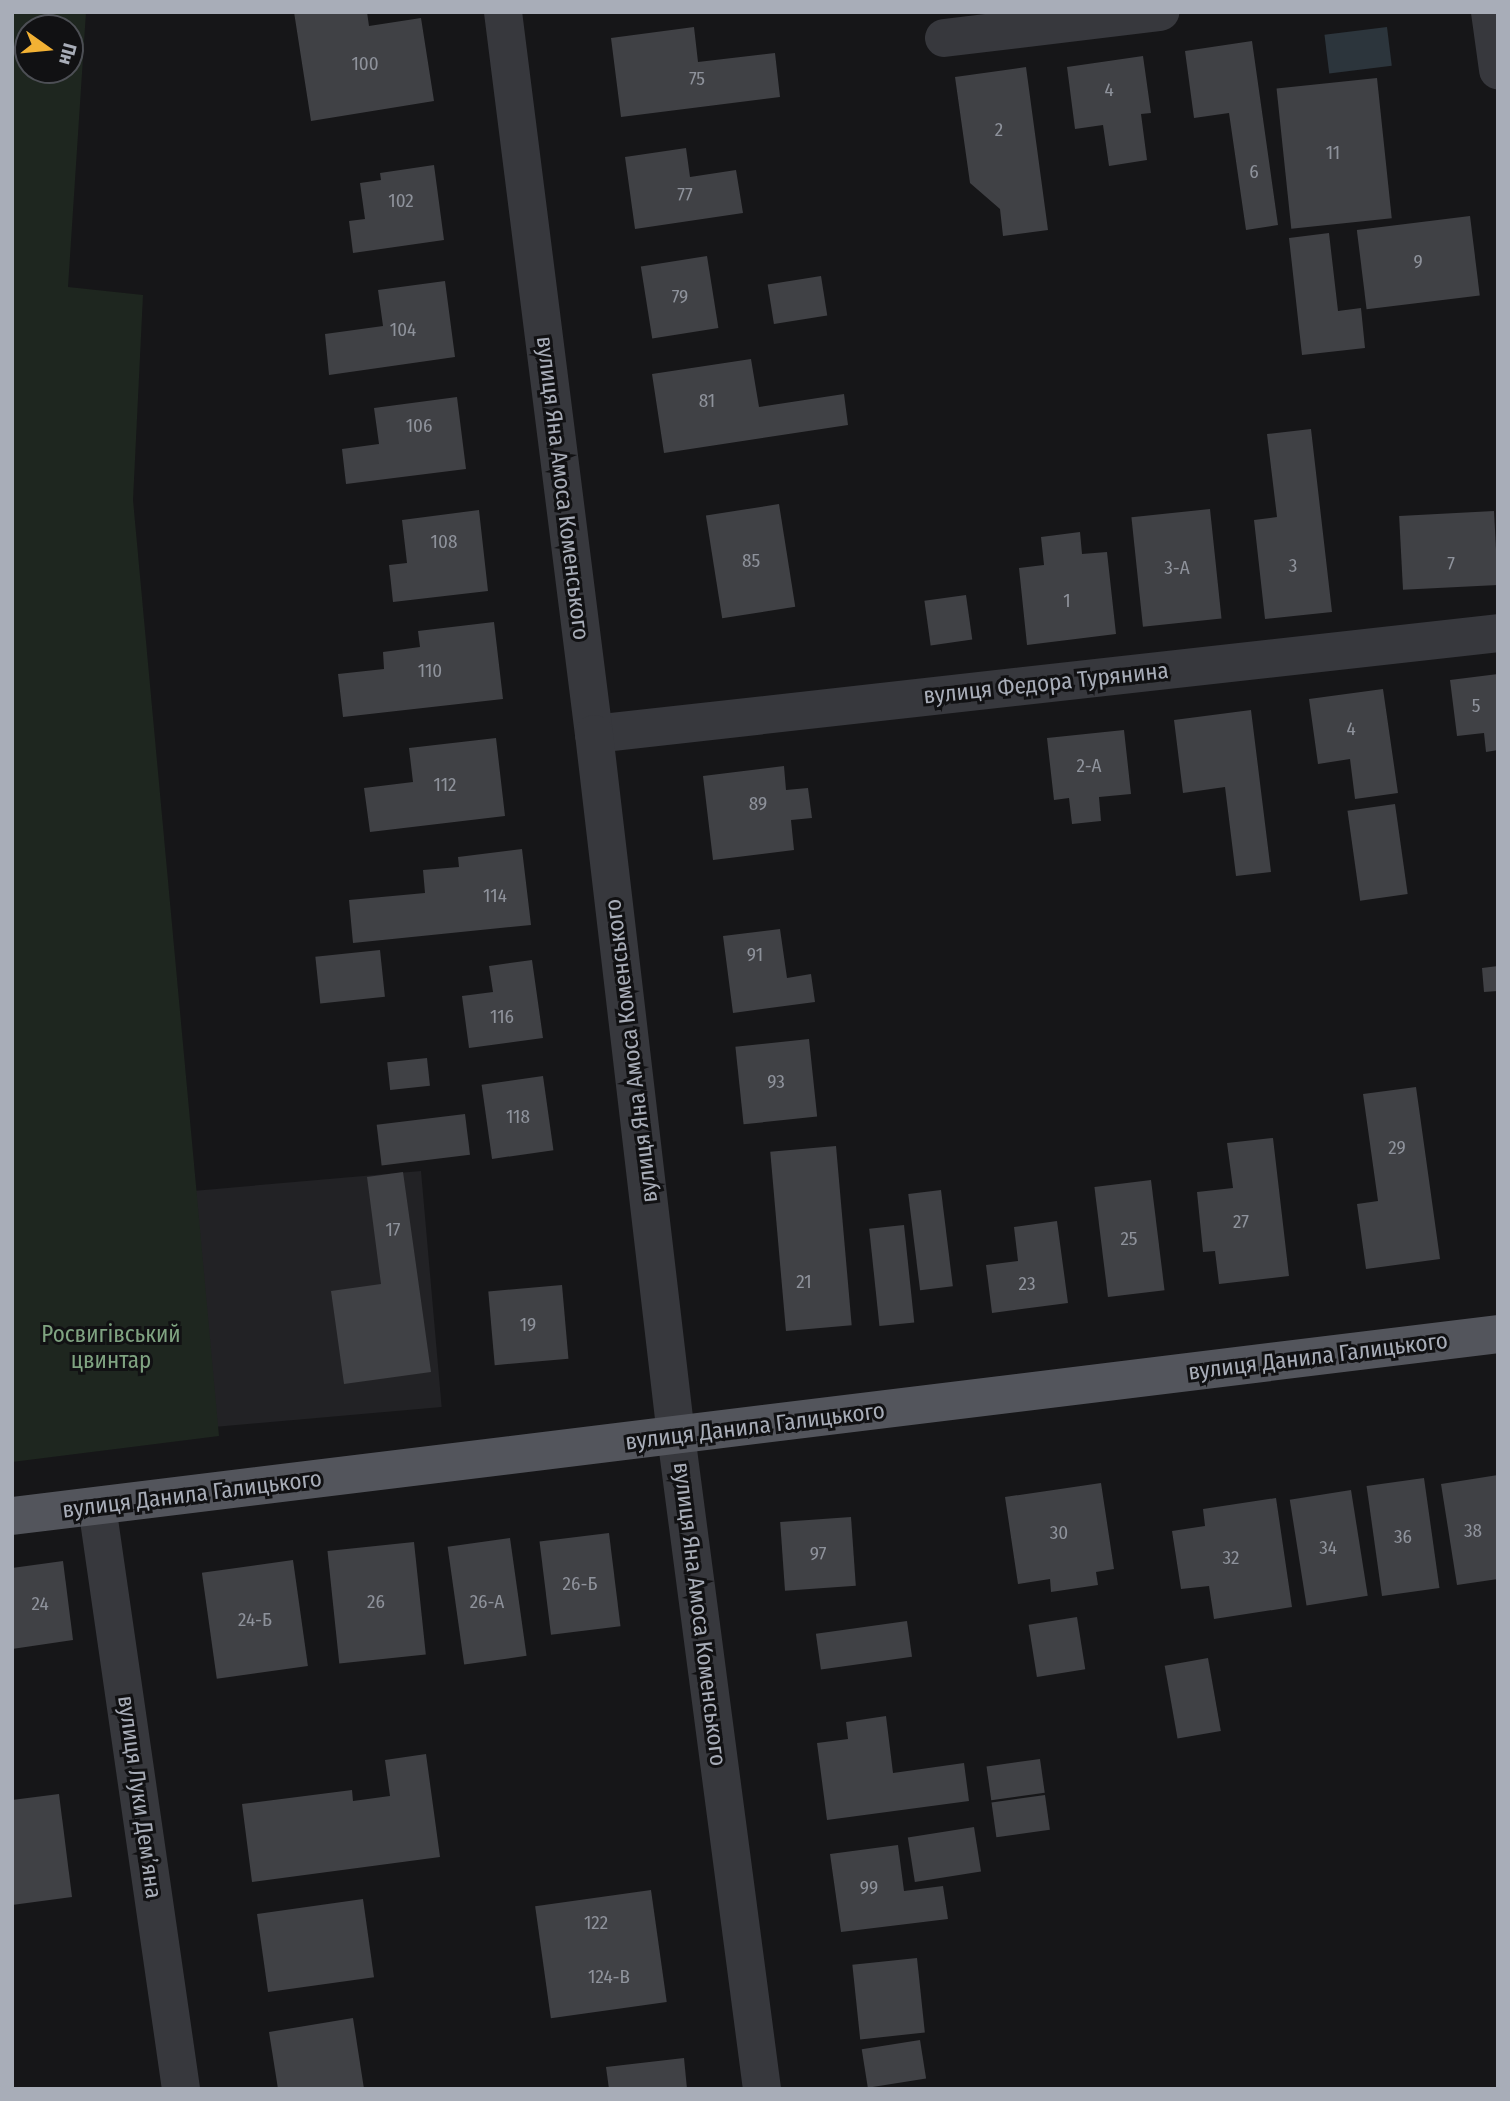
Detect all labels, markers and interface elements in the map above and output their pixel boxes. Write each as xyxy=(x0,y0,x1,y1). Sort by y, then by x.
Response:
north arrow xyxy=(14,14,84,84)
text: Пн xyxy=(54,41,82,67)
house number: 100 xyxy=(351,53,379,75)
house number: 75 xyxy=(689,68,705,90)
house number: 4 xyxy=(1104,79,1114,101)
house number: 2 xyxy=(995,119,1003,141)
house number: 11 xyxy=(1326,142,1340,164)
house number: 6 xyxy=(1249,161,1259,183)
house number: 77 xyxy=(677,184,693,206)
house number: 102 xyxy=(388,190,414,212)
house number: 9 xyxy=(1413,251,1423,273)
house number: 79 xyxy=(672,286,688,308)
house number: 104 xyxy=(390,319,416,341)
street label: вулиця Яна Амоса Коменського xyxy=(531,335,595,641)
house number: 81 xyxy=(699,390,715,412)
house number: 106 xyxy=(406,415,432,437)
house number: 108 xyxy=(431,531,457,553)
house number: 85 xyxy=(742,550,760,572)
house number: 7 xyxy=(1447,553,1455,575)
house number: 3 xyxy=(1289,555,1297,577)
house number: 3-А xyxy=(1164,557,1190,579)
house number: 1 xyxy=(1063,590,1071,612)
street label: вулиця Федора Турянина xyxy=(922,656,1170,710)
house number: 110 xyxy=(418,660,442,682)
house number: 5 xyxy=(1472,695,1480,717)
house number: 4 xyxy=(1346,718,1356,740)
house number: 2-А xyxy=(1076,755,1102,777)
house number: 112 xyxy=(434,774,456,796)
house number: 89 xyxy=(749,793,767,815)
house number: 114 xyxy=(483,885,507,907)
street label: вулиця Яна Амоса Коменського xyxy=(599,898,663,1204)
house number: 91 xyxy=(747,944,763,966)
house number: 116 xyxy=(490,1006,514,1028)
house number: 93 xyxy=(767,1071,785,1093)
house number: 118 xyxy=(506,1106,530,1128)
house number: 29 xyxy=(1388,1137,1406,1159)
house number: 27 xyxy=(1233,1211,1249,1233)
house number: 17 xyxy=(385,1219,401,1241)
house number: 25 xyxy=(1120,1228,1138,1250)
house number: 21 xyxy=(796,1271,812,1293)
house number: 23 xyxy=(1019,1273,1035,1295)
house number: 19 xyxy=(520,1314,536,1336)
park label: Росвигівський цвинтар xyxy=(41,1320,181,1374)
street label: вулиця Данила Галицького xyxy=(1187,1326,1449,1386)
street label: вулиця Данила Галицького xyxy=(624,1396,886,1456)
street label: вулиця Яна Амоса Коменського xyxy=(668,1461,732,1767)
street label: вулиця Данила Галицького xyxy=(61,1464,323,1524)
house number: 38 xyxy=(1464,1520,1482,1542)
house number: 30 xyxy=(1050,1522,1068,1544)
house number: 36 xyxy=(1394,1526,1412,1548)
house number: 34 xyxy=(1319,1537,1337,1559)
house number: 97 xyxy=(810,1543,826,1565)
house number: 32 xyxy=(1223,1547,1239,1569)
house number: 26-Б xyxy=(563,1573,597,1595)
house number: 26 xyxy=(367,1591,385,1613)
house number: 26-А xyxy=(470,1591,504,1613)
house number: 24 xyxy=(31,1593,49,1615)
house number: 24-Б xyxy=(238,1609,272,1631)
street label: вулиця Луки Демʼяна xyxy=(112,1694,168,1900)
house number: 99 xyxy=(860,1877,878,1899)
house number: 122 xyxy=(584,1912,608,1934)
house number: 124-В xyxy=(588,1966,630,1988)

